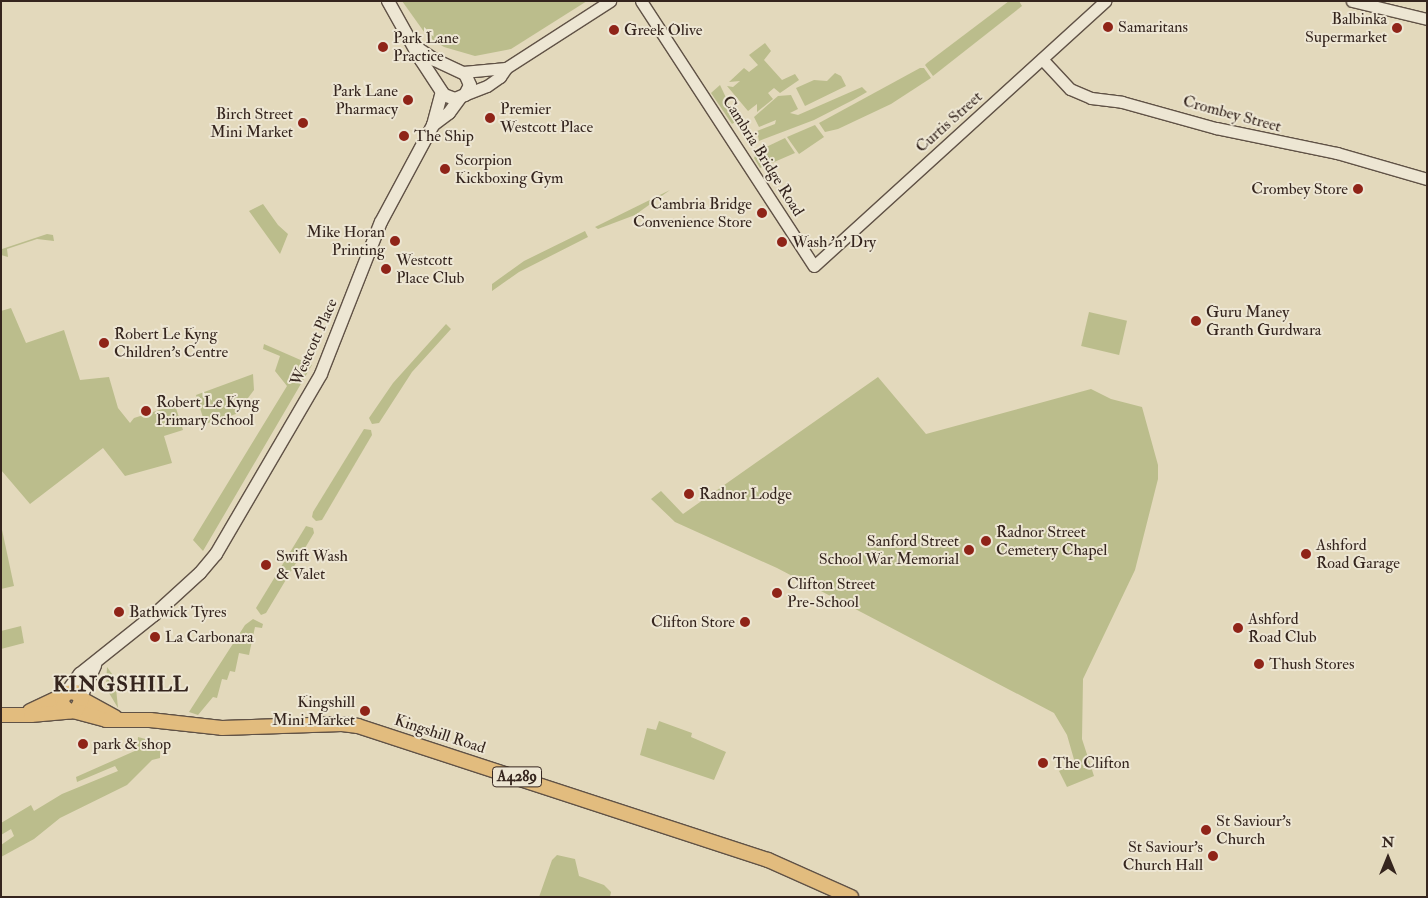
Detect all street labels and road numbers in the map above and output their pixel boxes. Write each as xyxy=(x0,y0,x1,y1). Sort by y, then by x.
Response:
street label: Curtis Street xyxy=(912,87,986,157)
street label: Cambria Bridge Road xyxy=(718,92,808,220)
street label: Crombey Street xyxy=(1181,92,1283,136)
street label: Westcott Place xyxy=(286,296,342,388)
street label: Kingshill Road xyxy=(392,710,488,758)
road number: A4289 xyxy=(492,764,542,790)

